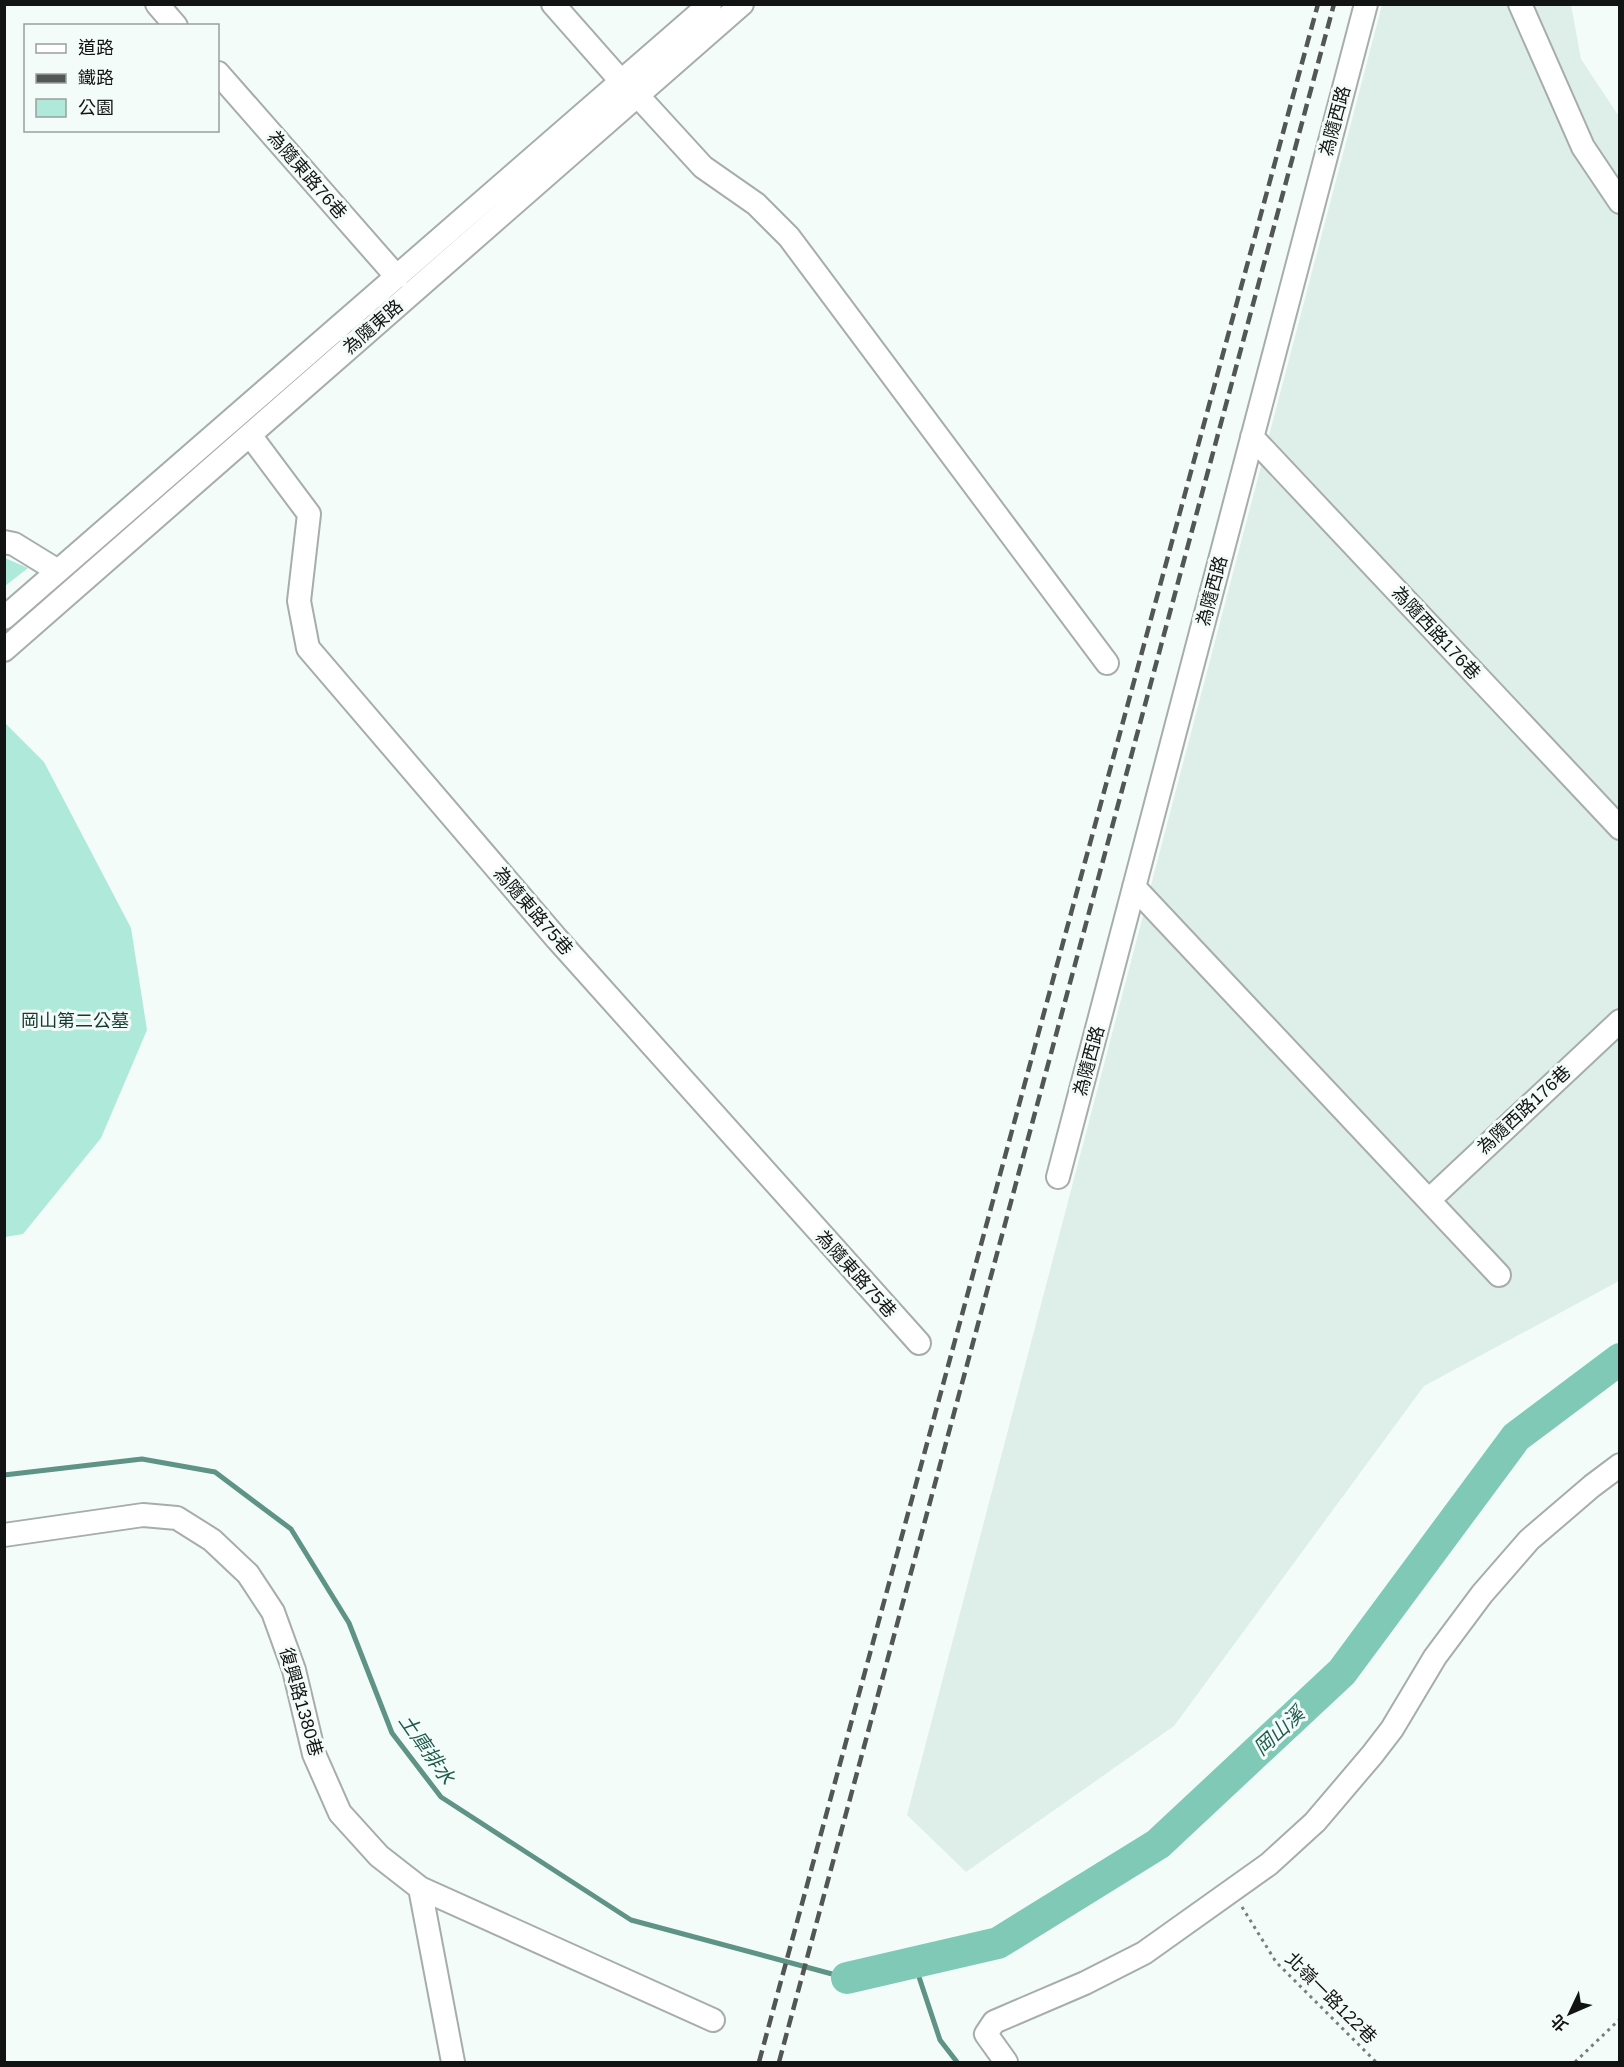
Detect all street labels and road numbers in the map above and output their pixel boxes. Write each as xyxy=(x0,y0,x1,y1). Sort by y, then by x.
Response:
street label: 為隨西路 xyxy=(1316,84,1354,158)
street label: 為隨東路76巷 xyxy=(263,127,351,223)
street label: 為隨東路 xyxy=(339,296,407,358)
street label: 為隨西路 xyxy=(1193,554,1231,628)
street label: 為隨西路176巷 xyxy=(1388,582,1484,684)
street label: 為隨東路75巷 xyxy=(489,863,577,959)
street label: 為隨西路 xyxy=(1070,1024,1108,1098)
street label: 為隨西路176巷 xyxy=(1473,1062,1575,1158)
street label: 為隨東路75巷 xyxy=(812,1226,900,1322)
street label: 復興路1380巷 xyxy=(276,1645,326,1759)
street label: 北嶺一路122巷 xyxy=(1281,1948,1381,2048)

